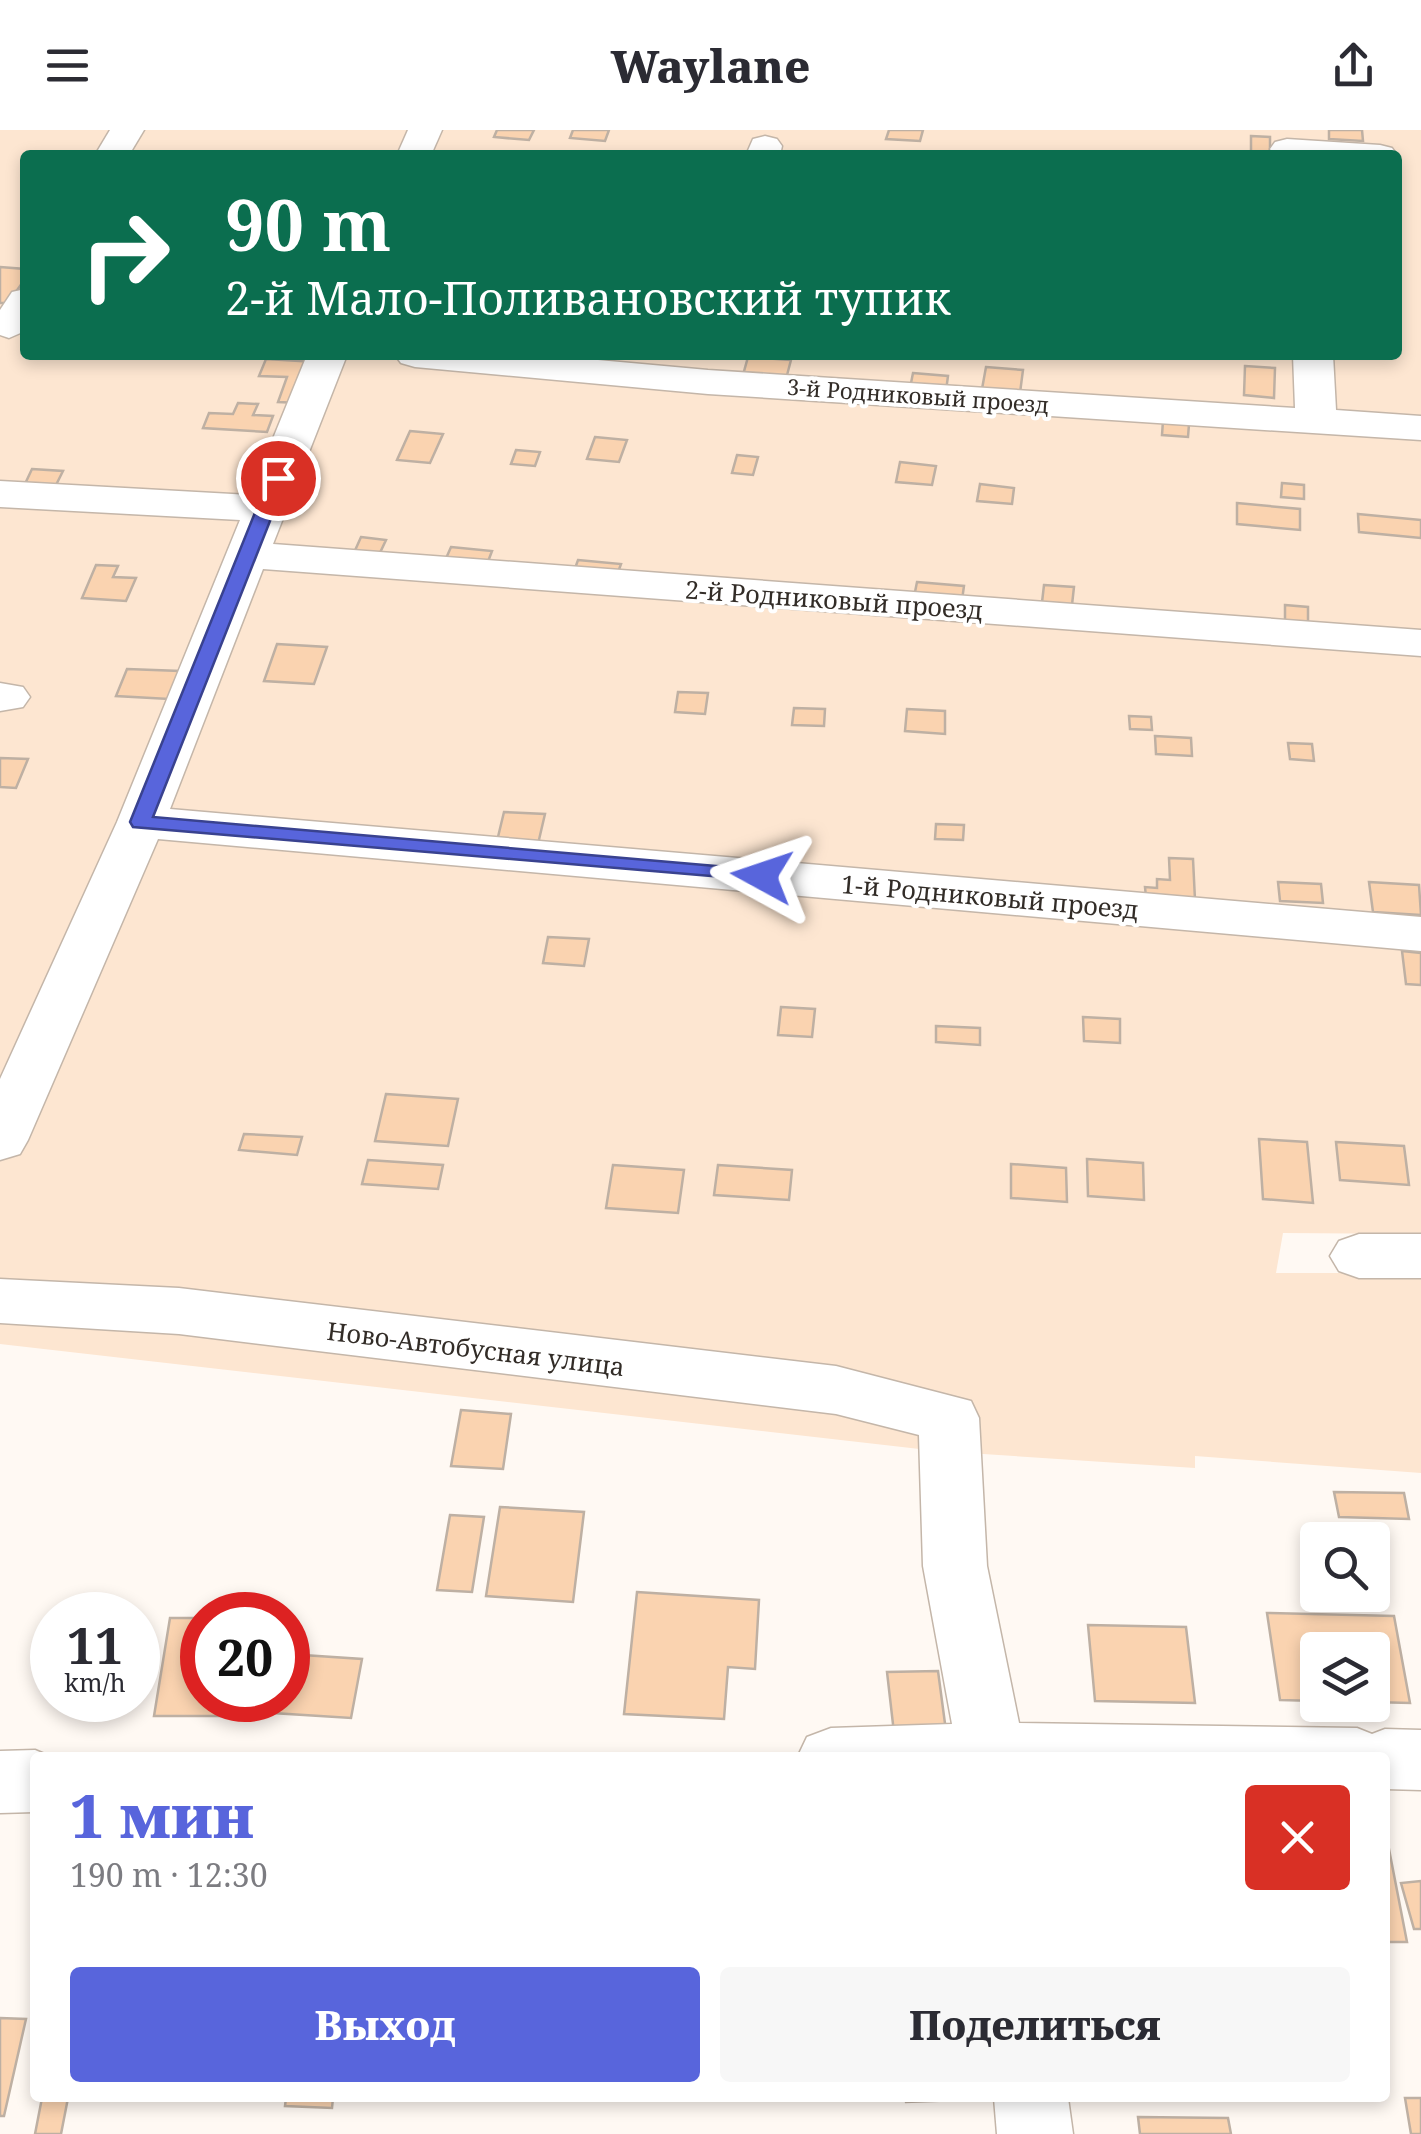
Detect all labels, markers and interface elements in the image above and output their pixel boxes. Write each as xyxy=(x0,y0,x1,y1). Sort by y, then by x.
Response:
text: Waylane xyxy=(611,35,810,96)
icon: menu xyxy=(40,38,95,93)
icon: share xyxy=(1326,38,1381,93)
text: 90 m xyxy=(225,176,391,272)
icon: right xyxy=(60,190,190,320)
text: 2-й Мало-Поливановский тупик xyxy=(225,267,951,328)
street label: 3-й Родниковый проезд xyxy=(786,371,1050,419)
pin xyxy=(236,436,321,521)
icon: arrive xyxy=(251,451,306,506)
street label: 2-й Родниковый проезд xyxy=(684,572,984,626)
position arrow xyxy=(710,824,814,928)
street label: 1-й Родниковый проезд xyxy=(840,866,1140,926)
street label: Ново-Автобусная улица xyxy=(325,1313,627,1383)
map controls xyxy=(1300,1522,1390,1722)
button: search xyxy=(1300,1522,1390,1612)
speed limit sign: 20 xyxy=(180,1592,310,1722)
text: 11 xyxy=(67,1611,123,1679)
button: layers xyxy=(1300,1632,1390,1722)
text: km/h xyxy=(64,1665,126,1699)
text: 1 мин xyxy=(70,1774,254,1856)
button: close xyxy=(1245,1785,1350,1890)
text: 190 m · 12:30 xyxy=(70,1853,268,1896)
button: Выход xyxy=(70,1967,700,2082)
button: Поделиться xyxy=(720,1967,1350,2082)

